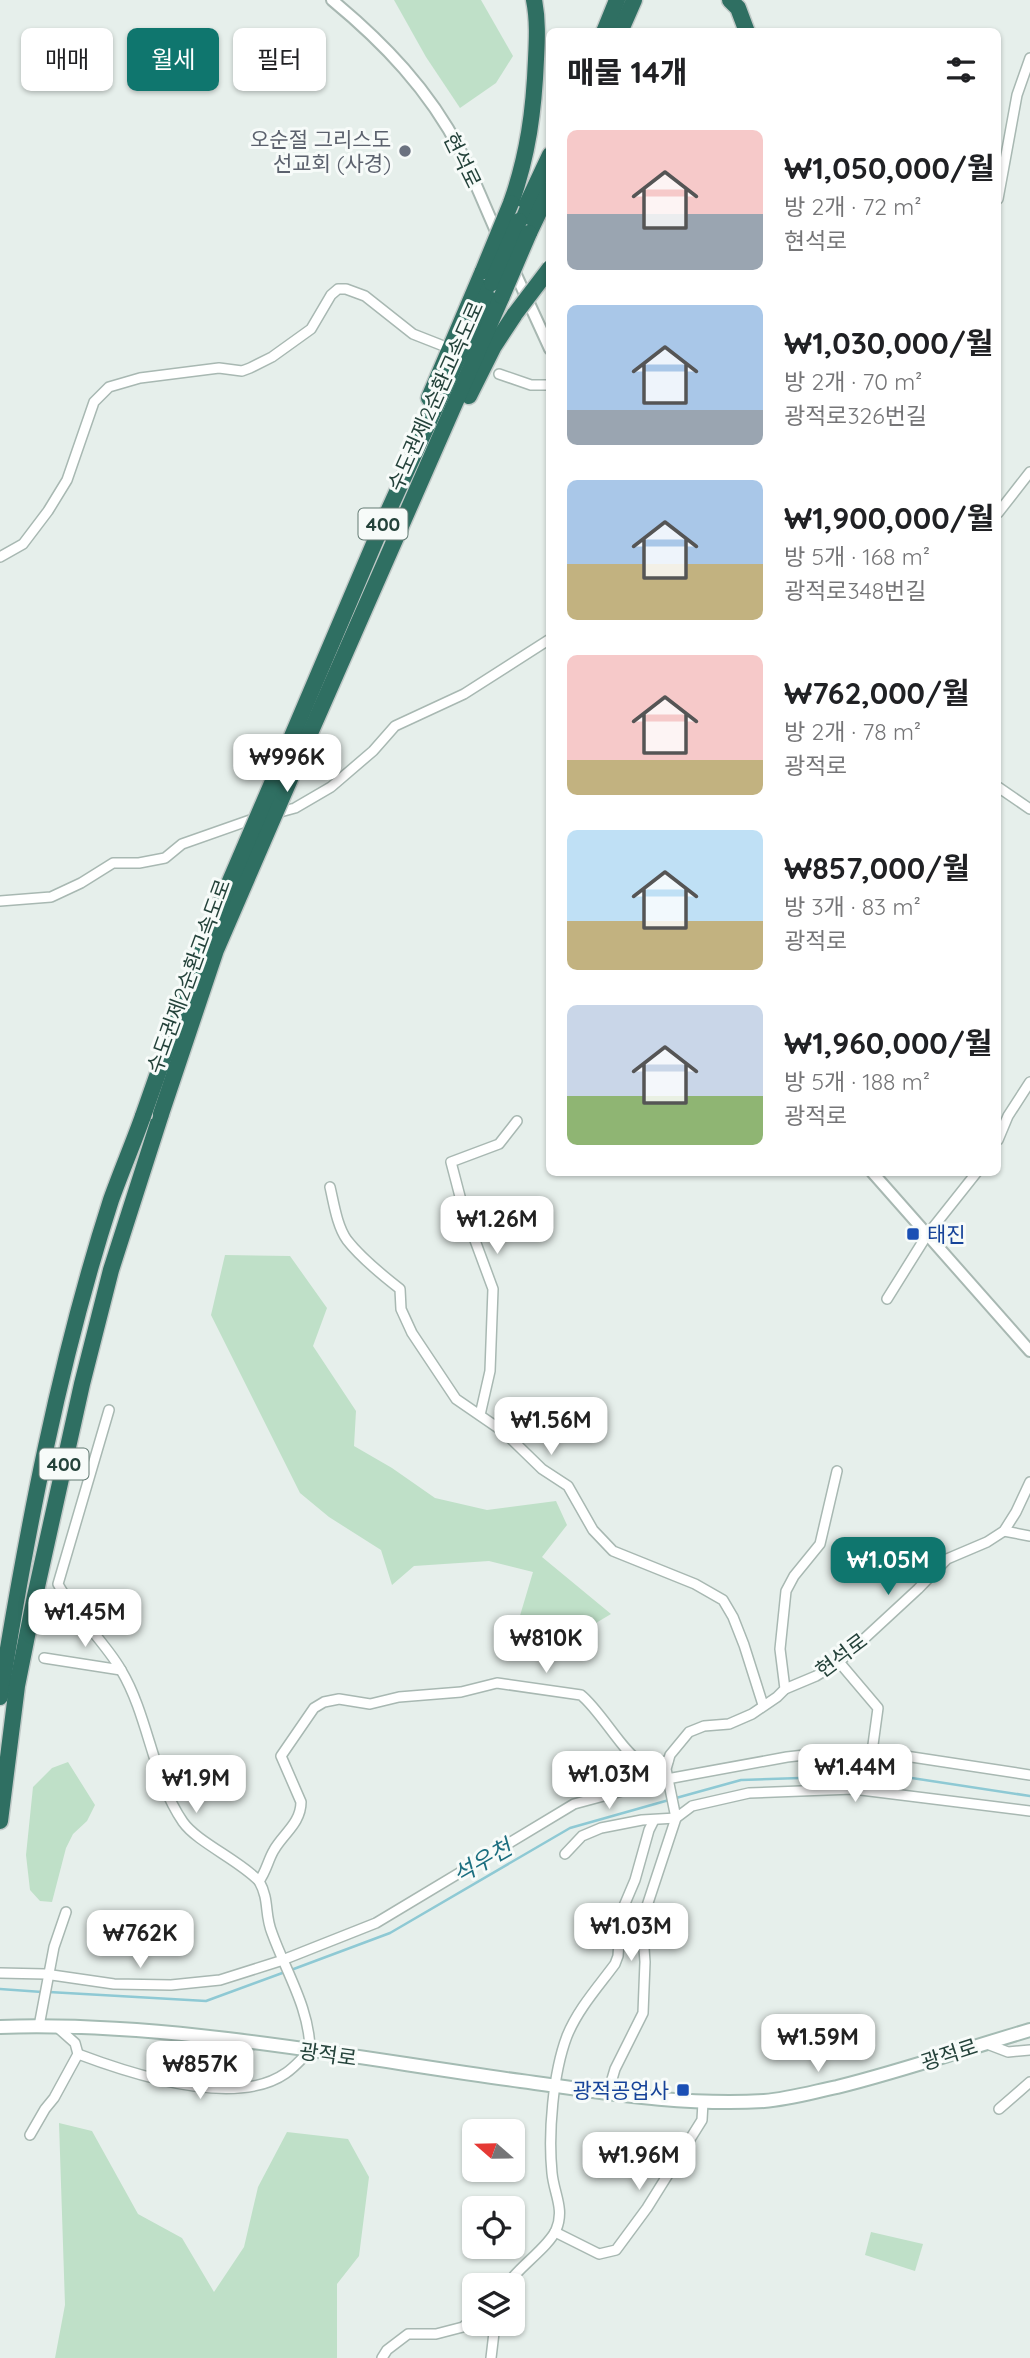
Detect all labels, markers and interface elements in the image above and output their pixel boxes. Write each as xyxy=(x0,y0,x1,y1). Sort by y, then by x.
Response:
chip: 매매 xyxy=(21,28,113,91)
chip: 월세 xyxy=(127,28,219,91)
chip: 필터 xyxy=(233,28,326,91)
icon: filters xyxy=(942,51,980,89)
text: 매물 14개 xyxy=(567,53,688,91)
place label: 오순절 그리스도 선교회 (사경) xyxy=(250,126,391,176)
street label: 현석로 xyxy=(439,128,487,192)
marker: 오순절 그리스도 선교회 (사경) xyxy=(397,143,413,159)
text: ₩1,050,000/월 xyxy=(784,149,994,187)
icon: home xyxy=(623,158,707,242)
text: 방 2개 · 72 m² xyxy=(784,192,921,221)
text: 현석로 xyxy=(784,226,847,255)
street label: 수도권제2순환고속도로 xyxy=(381,297,489,495)
text: ₩1,030,000/월 xyxy=(784,324,993,362)
icon: home xyxy=(623,333,707,417)
text: 방 2개 · 70 m² xyxy=(784,367,922,396)
text: 광적로326번길 xyxy=(784,401,927,430)
text: ₩1,900,000/월 xyxy=(784,499,994,537)
icon: home xyxy=(623,508,707,592)
road number: 400 xyxy=(358,509,408,540)
text: 방 5개 · 168 m² xyxy=(784,542,930,571)
text: 광적로348번길 xyxy=(784,576,926,605)
text: ₩762,000/월 xyxy=(784,674,970,712)
icon: home xyxy=(623,683,707,767)
text: 방 2개 · 78 m² xyxy=(784,717,921,746)
pin: ₩996K xyxy=(238,734,336,794)
text: ₩996K xyxy=(249,742,325,771)
text: 광적로 xyxy=(784,751,847,780)
text: ₩857,000/월 xyxy=(784,849,970,887)
icon: home xyxy=(623,858,707,942)
street label: 수도권제2순환고속도로 xyxy=(141,875,235,1077)
text: 방 3개 · 83 m² xyxy=(784,892,921,921)
text: 광적로 xyxy=(784,926,847,955)
text: ₩1,960,000/월 xyxy=(784,1024,992,1062)
icon: home xyxy=(623,1033,707,1117)
text: 방 5개 · 188 m² xyxy=(784,1067,930,1096)
text: 광적로 xyxy=(784,1101,847,1130)
pin: ₩1.26M xyxy=(440,1196,554,1256)
text: ₩1.26M xyxy=(456,1204,538,1233)
place label: 태진 xyxy=(927,1221,966,1247)
marker: 태진 xyxy=(905,1226,921,1242)
pin: ₩1.56M xyxy=(494,1398,608,1457)
text: ₩1.56M xyxy=(510,1405,592,1434)
road number: 400 xyxy=(40,1448,88,1480)
pin: ₩1.05M xyxy=(831,1538,945,1597)
text: ₩1.05M xyxy=(847,1545,929,1574)
pin: ₩1.45M xyxy=(28,1590,142,1649)
text: ₩1.45M xyxy=(44,1597,126,1626)
pin: ₩810K xyxy=(497,1616,595,1675)
text: ₩810K xyxy=(510,1623,582,1652)
street label: 현석로 xyxy=(810,1627,872,1683)
pin: ₩1.44M xyxy=(798,1744,912,1804)
pin: ₩1.03M xyxy=(552,1752,666,1811)
text: ₩1.44M xyxy=(814,1752,896,1781)
pin: ₩1.9M xyxy=(147,1756,245,1815)
text: ₩1.03M xyxy=(568,1759,650,1788)
text: ₩1.9M xyxy=(162,1763,230,1792)
water label: 석우천 xyxy=(447,1831,519,1889)
pin: ₩1.03M xyxy=(574,1904,688,1963)
pin: ₩762K xyxy=(91,1910,189,1970)
text: ₩1.03M xyxy=(590,1911,672,1940)
text: ₩762K xyxy=(103,1918,177,1947)
pin: ₩1.59M xyxy=(761,2014,875,2074)
text: ₩1.59M xyxy=(777,2022,859,2051)
street label: 광적로 xyxy=(917,2033,981,2075)
street label: 광적로 xyxy=(297,2037,359,2071)
pin: ₩857K xyxy=(151,2042,249,2101)
text: ₩857K xyxy=(162,2049,238,2078)
place label: 광적공업사 xyxy=(572,2077,669,2103)
marker: 광적공업사 xyxy=(675,2082,691,2098)
north arrow xyxy=(462,2119,525,2182)
map controls xyxy=(462,2119,525,2336)
pin: ₩1.96M xyxy=(582,2132,696,2192)
text: ₩1.96M xyxy=(599,2140,679,2169)
button: locate xyxy=(462,2196,525,2259)
button: layers xyxy=(462,2273,525,2336)

